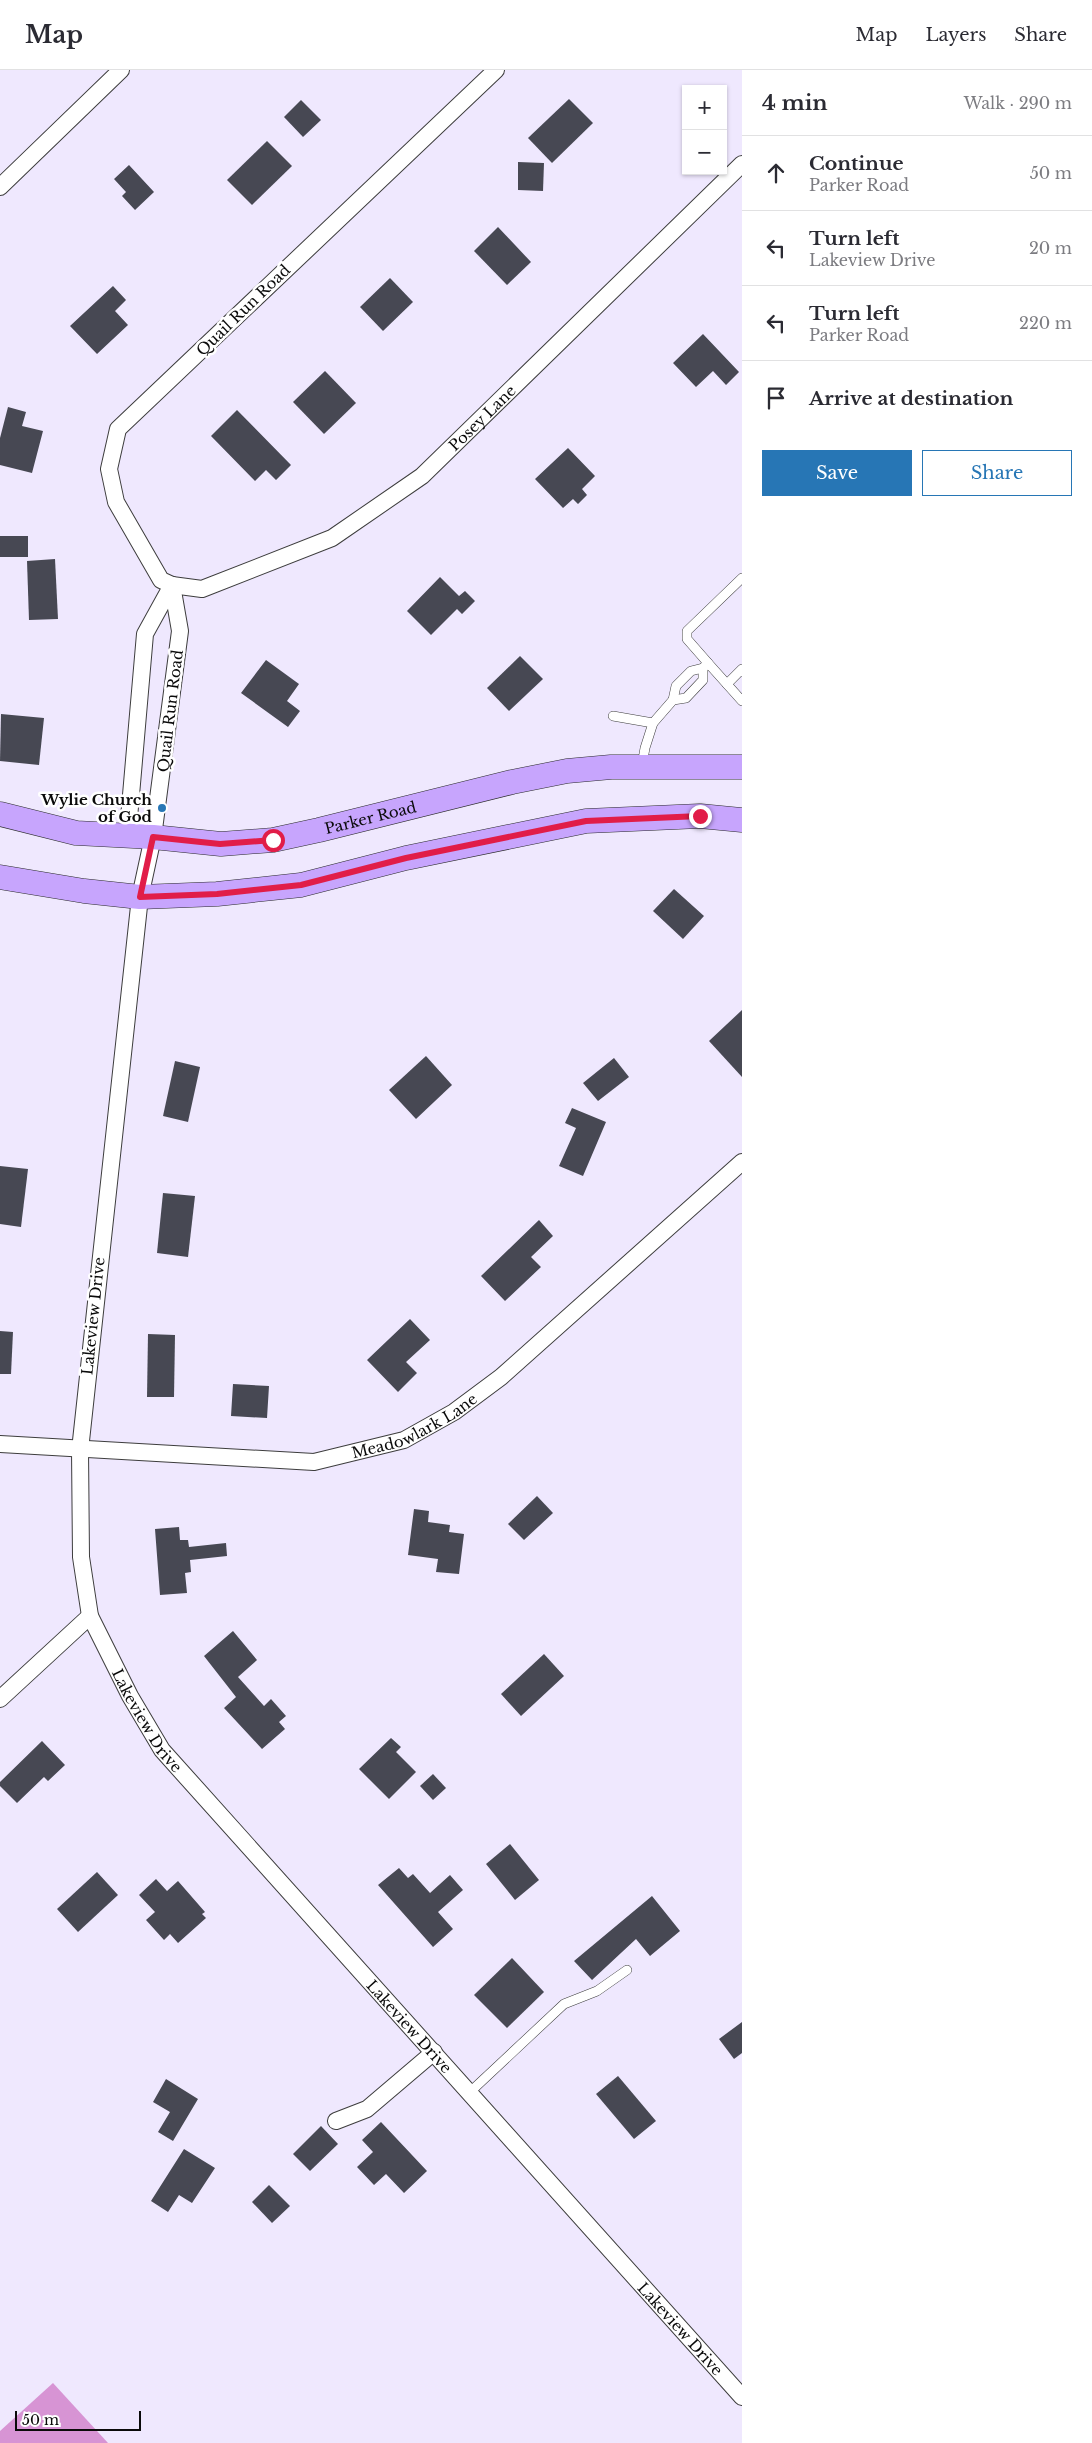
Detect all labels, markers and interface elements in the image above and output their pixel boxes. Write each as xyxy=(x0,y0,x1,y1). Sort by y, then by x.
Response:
text: Map xyxy=(25,20,83,49)
text: Map xyxy=(856,24,897,46)
text: Layers xyxy=(925,24,986,46)
text: Share xyxy=(1014,24,1067,46)
map controls xyxy=(682,85,727,175)
button: + xyxy=(682,85,727,130)
text: 4 min xyxy=(762,90,828,116)
text: Walk · 290 m xyxy=(964,93,1072,113)
button: − xyxy=(682,130,727,175)
text: Continue xyxy=(809,152,904,175)
icon: ahead xyxy=(762,159,790,187)
text: 50 m xyxy=(1030,163,1072,183)
text: Parker Road xyxy=(809,175,909,195)
text: Turn left xyxy=(809,227,900,250)
icon: left xyxy=(762,234,790,262)
text: 20 m xyxy=(1029,238,1072,258)
text: Lakeview Drive xyxy=(809,250,935,270)
street label: Quail Run Road xyxy=(192,260,294,360)
text: Turn left xyxy=(809,302,900,325)
icon: left xyxy=(762,309,790,337)
text: 220 m xyxy=(1019,313,1072,333)
text: Parker Road xyxy=(809,325,909,345)
street label: Posey Lane xyxy=(444,381,519,455)
icon: arrive xyxy=(762,384,790,412)
text: Arrive at destination xyxy=(809,387,1013,410)
button: Save xyxy=(762,450,912,496)
button: Share xyxy=(922,450,1072,496)
street label: Quail Run Road xyxy=(153,649,187,773)
place label: Wylie Church of God xyxy=(40,790,153,826)
street label: Parker Road xyxy=(323,797,418,838)
marker: Wylie Church of God xyxy=(156,802,168,814)
route end xyxy=(689,805,712,828)
route start xyxy=(262,829,285,852)
street label: Lakeview Drive xyxy=(77,1256,109,1376)
street label: Meadowlark Lane xyxy=(350,1389,481,1462)
street label: Lakeview Drive xyxy=(108,1665,187,1776)
street label: Lakeview Drive xyxy=(363,1976,456,2077)
street label: Lakeview Drive xyxy=(634,2278,727,2379)
scale bar xyxy=(15,2408,141,2431)
text: 50 m xyxy=(22,2411,59,2429)

